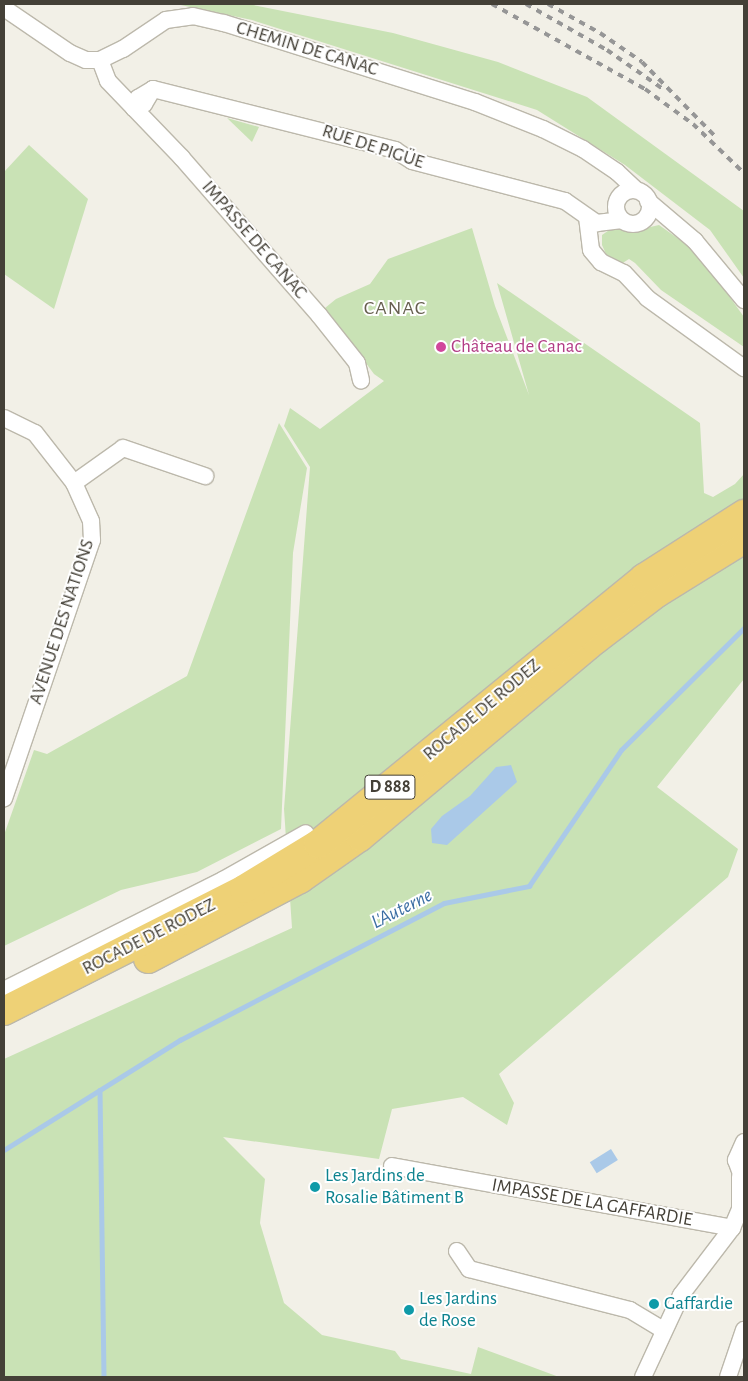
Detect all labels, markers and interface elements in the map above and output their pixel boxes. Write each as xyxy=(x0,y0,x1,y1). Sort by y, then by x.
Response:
street label: CHEMIN DE CANAC xyxy=(233,17,381,81)
street label: RUE DE PIGÜE xyxy=(319,120,427,174)
street label: IMPASSE DE CANAC xyxy=(196,176,312,304)
district label: CANAC xyxy=(363,296,427,320)
place label: Château de Canac xyxy=(451,336,582,358)
marker: Château de Canac xyxy=(435,341,447,353)
street label: AVENUE DES NATIONS xyxy=(25,537,99,707)
street label: ROCADE DE RODEZ xyxy=(419,654,545,766)
road number: D 888 xyxy=(364,772,416,802)
water label: L'Auterne xyxy=(367,883,437,935)
street label: ROCADE DE RODEZ xyxy=(79,894,219,980)
place label: Les Jardins de Rosalie Bâtiment B xyxy=(325,1165,464,1209)
street label: IMPASSE DE LA GAFFARDIE xyxy=(490,1174,694,1232)
marker: Les Jardins de Rosalie Bâtiment B xyxy=(309,1181,321,1193)
place label: Les Jardins de Rose xyxy=(419,1288,497,1332)
place label: Gaffardie xyxy=(664,1293,733,1315)
marker: Gaffardie xyxy=(648,1298,660,1310)
marker: Les Jardins de Rose xyxy=(403,1304,415,1316)

